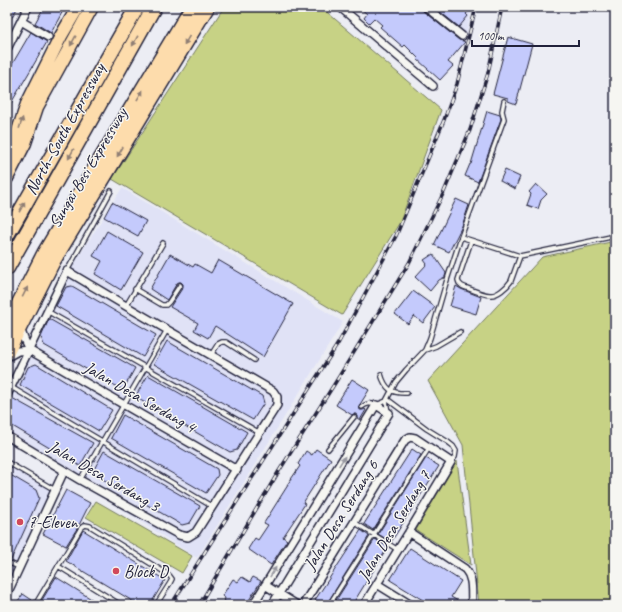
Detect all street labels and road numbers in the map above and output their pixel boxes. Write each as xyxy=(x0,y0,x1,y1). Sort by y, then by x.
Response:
street label: North–South Expressway xyxy=(20,59,110,198)
street label: Sungai Besi Expressway xyxy=(44,103,133,232)
street label: Jalan Desa Serdang 4 xyxy=(80,356,202,439)
street label: Jalan Desa Serdang 3 xyxy=(44,435,165,517)
street label: Jalan Desa Serdang 6 xyxy=(298,455,384,575)
street label: Jalan Desa Serdang 7 xyxy=(352,466,436,586)

